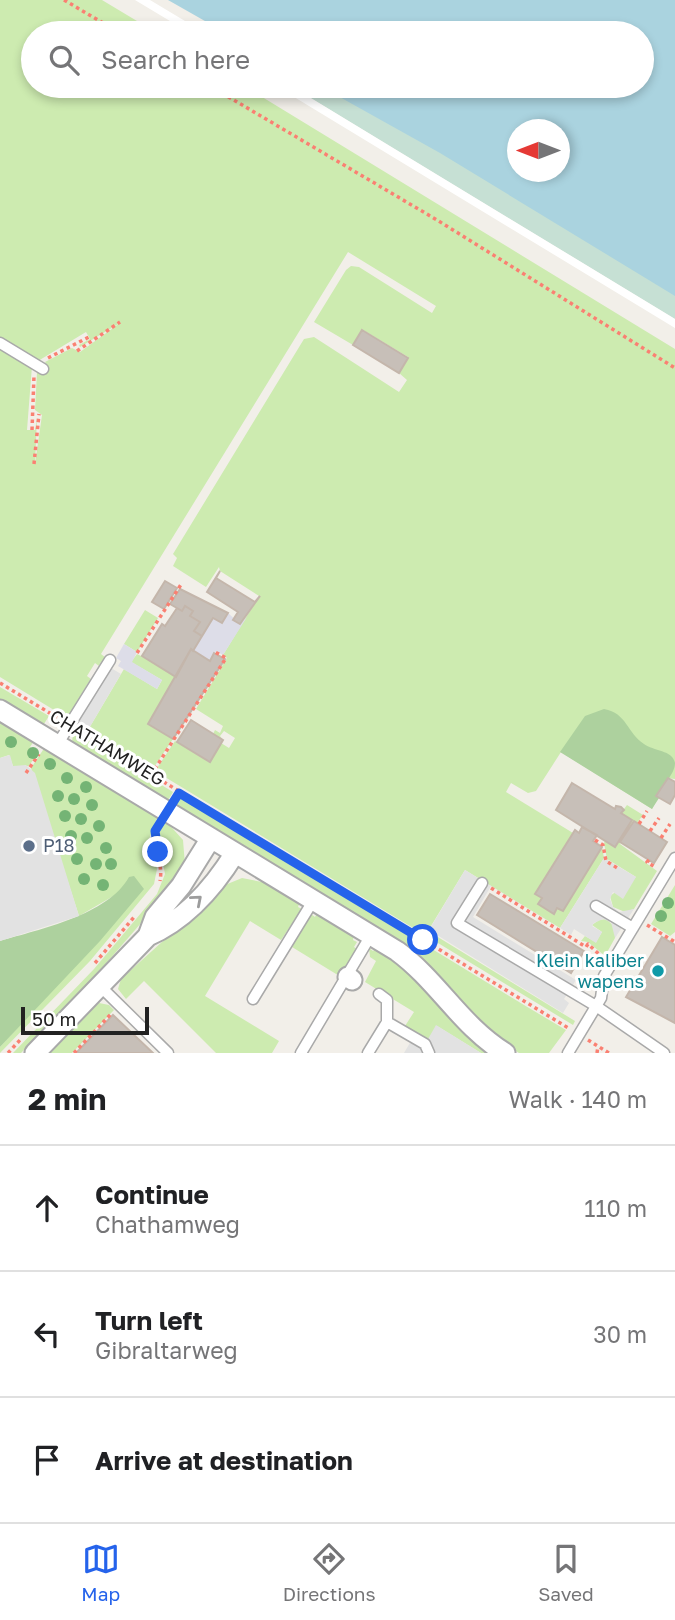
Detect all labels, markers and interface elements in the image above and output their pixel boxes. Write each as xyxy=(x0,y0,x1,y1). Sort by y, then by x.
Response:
search box xyxy=(21,21,654,98)
icon: search xyxy=(45,41,83,79)
text: Search here xyxy=(101,44,250,75)
north arrow xyxy=(507,119,570,182)
street label: CHATHAMWEG xyxy=(46,704,169,790)
place label: P18 xyxy=(43,834,75,856)
route end xyxy=(142,836,173,867)
marker: P18 xyxy=(21,838,37,854)
one-way arrow xyxy=(189,896,202,908)
route start xyxy=(407,924,438,955)
place label: Klein kaliber wapens xyxy=(536,949,644,992)
marker: Klein kaliber wapens xyxy=(650,963,666,979)
scale bar xyxy=(21,1004,149,1036)
text: 50 m xyxy=(32,1007,76,1030)
text: 2 min xyxy=(28,1081,106,1117)
text: Walk · 140 m xyxy=(509,1085,647,1113)
text: Continue xyxy=(95,1179,209,1210)
icon: ahead xyxy=(28,1189,66,1227)
text: 110 m xyxy=(584,1194,647,1222)
text: Chathamweg xyxy=(95,1210,240,1238)
text: Turn left xyxy=(95,1305,203,1336)
icon: left xyxy=(28,1315,66,1353)
text: 30 m xyxy=(593,1320,647,1348)
text: Gibraltarweg xyxy=(95,1336,238,1364)
icon: arrive xyxy=(28,1441,66,1479)
text: Arrive at destination xyxy=(95,1445,353,1476)
tab: Map xyxy=(81,1540,120,1605)
tab: Directions xyxy=(283,1540,376,1605)
tab: Saved xyxy=(538,1540,594,1605)

